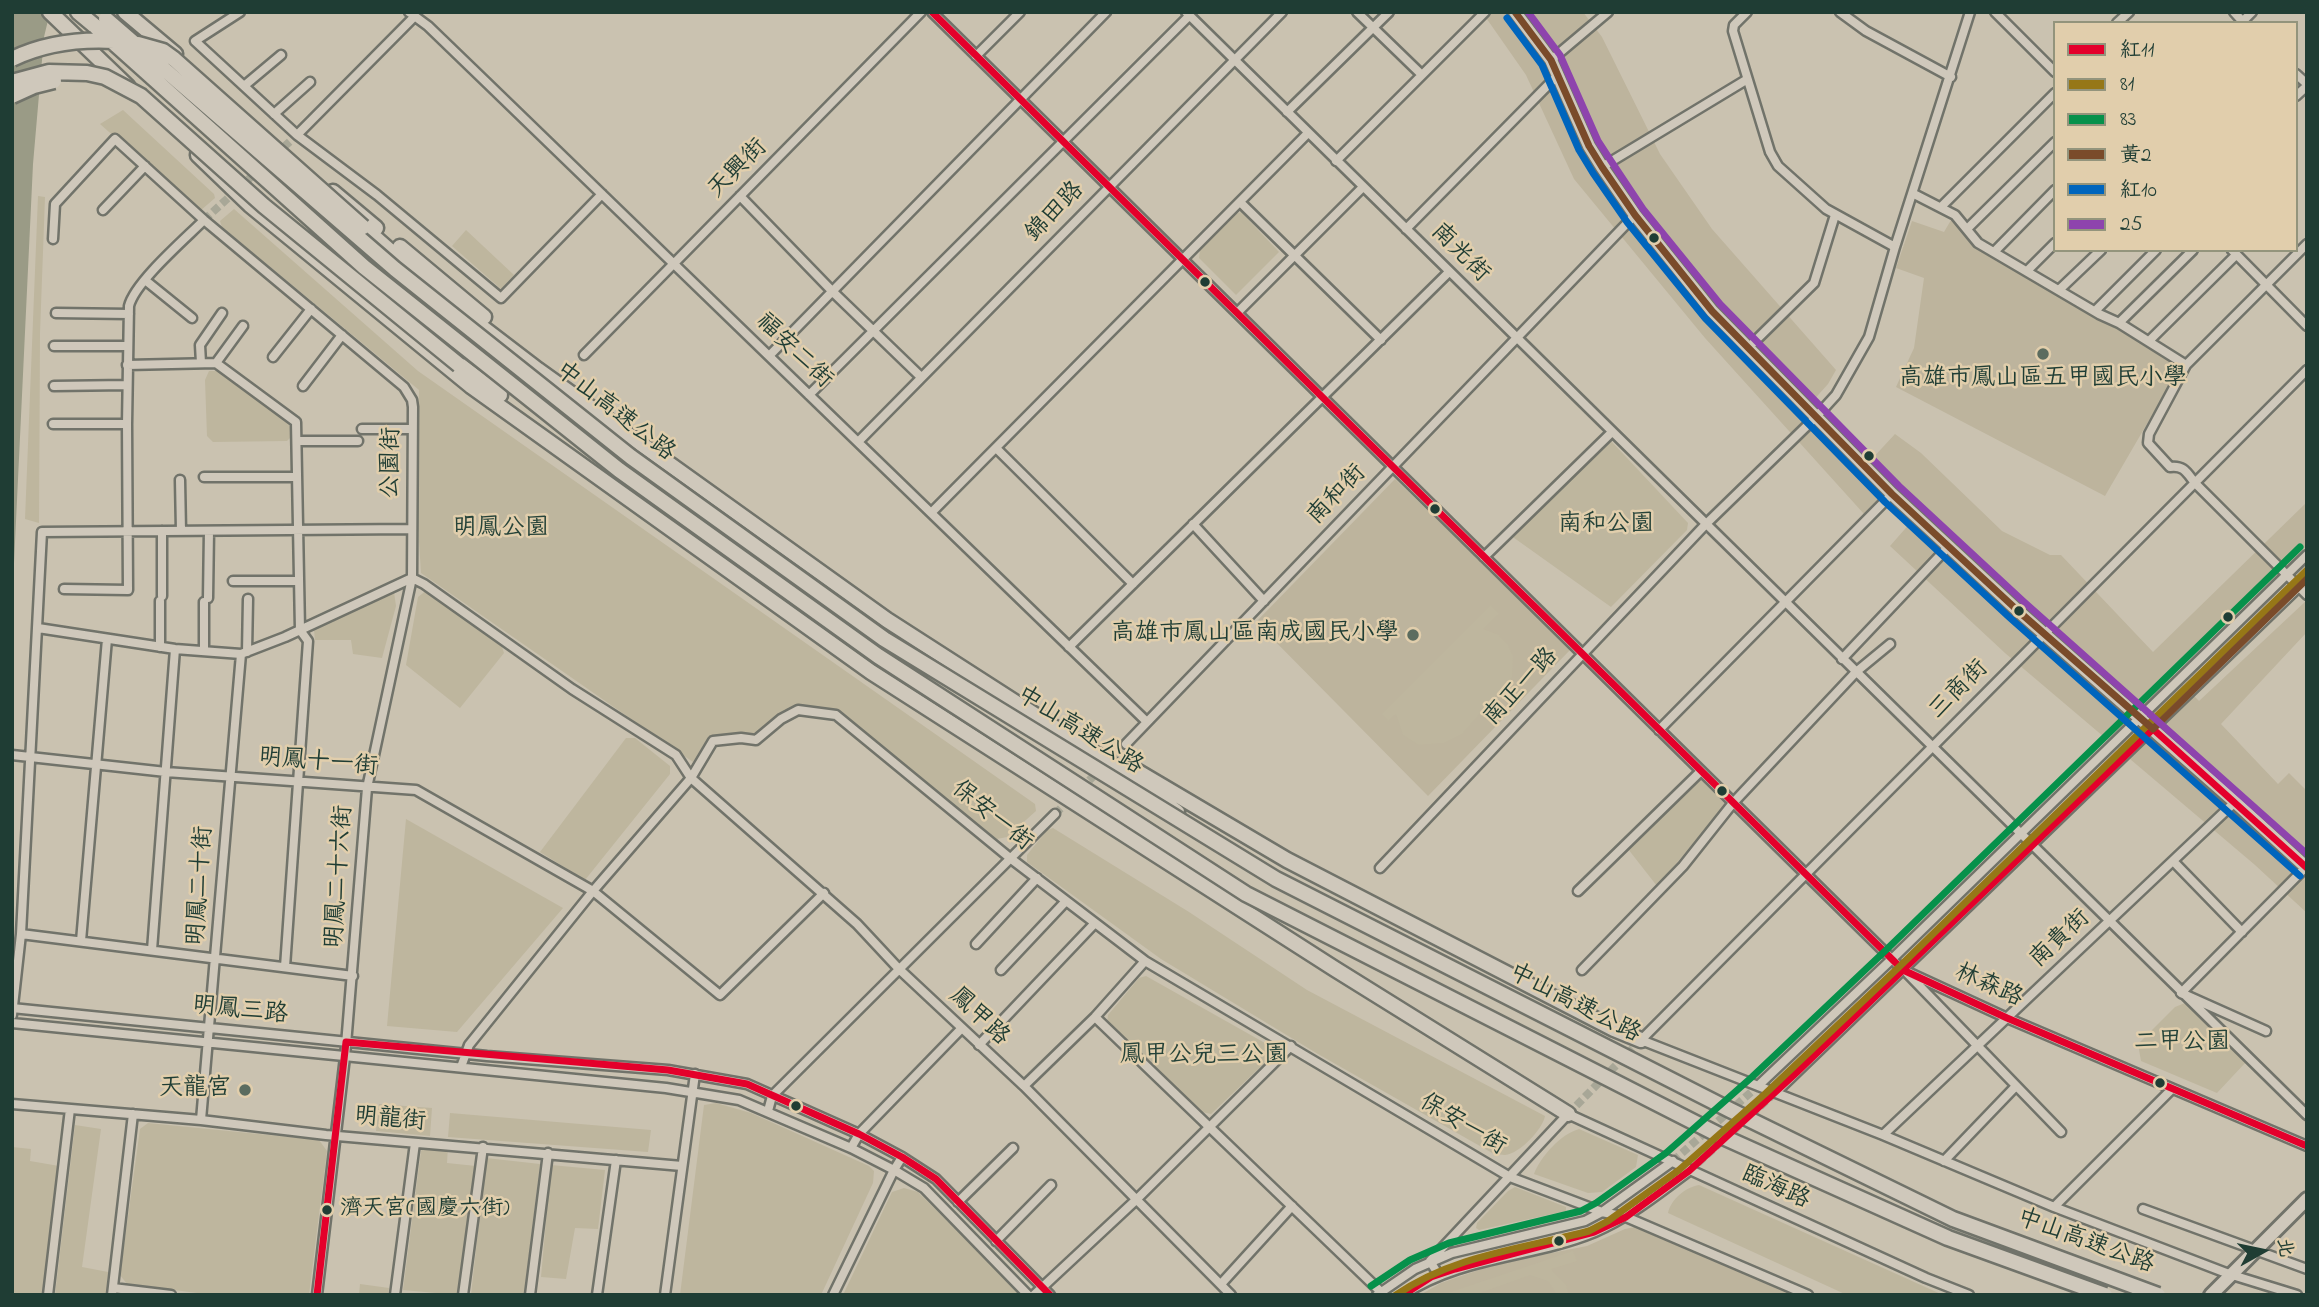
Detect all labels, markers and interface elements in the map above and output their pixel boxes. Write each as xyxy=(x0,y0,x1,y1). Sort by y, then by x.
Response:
legend xyxy=(2053,21,2298,252)
text: 紅11 xyxy=(2120,36,2154,66)
text: 81 xyxy=(2120,70,2135,100)
text: 83 xyxy=(2120,105,2137,135)
street label: 天興街 xyxy=(703,134,775,206)
text: 黃2 xyxy=(2120,141,2151,171)
text: 紅10 xyxy=(2120,176,2157,206)
street label: 錦田路 xyxy=(1021,177,1091,249)
text: 25 xyxy=(2120,210,2142,240)
street label: 南光街 xyxy=(1423,218,1495,290)
unlabelled marker xyxy=(1647,231,1661,245)
unlabelled marker xyxy=(1198,275,1212,289)
street label: 福安二街 xyxy=(748,308,838,396)
marker: 高雄市鳳山區五甲國民小學 xyxy=(2035,346,2051,362)
street label: 中山高速公路 xyxy=(548,357,680,469)
place label: 高雄市鳳山區五甲國民小學 xyxy=(1899,366,2187,394)
street label: 公園街 xyxy=(378,427,408,499)
unlabelled marker xyxy=(1862,449,1876,463)
street label: 南和街 xyxy=(1303,460,1373,532)
unlabelled marker xyxy=(1428,502,1442,516)
park label: 南和公園 xyxy=(1558,512,1654,540)
park label: 明鳳公園 xyxy=(453,516,549,544)
unlabelled marker xyxy=(2012,604,2026,618)
unlabelled marker xyxy=(2221,610,2235,624)
place label: 高雄市鳳山區南成國民小學 xyxy=(1111,621,1399,649)
marker: 高雄市鳳山區南成國民小學 xyxy=(1405,627,1421,643)
street label: 南正一路 xyxy=(1479,643,1565,733)
street label: 三商街 xyxy=(1924,655,1996,727)
street label: 中山高速公路 xyxy=(1010,682,1148,782)
street label: 明鳳十一街 xyxy=(257,744,379,784)
street label: 保安一街 xyxy=(945,776,1037,858)
unlabelled marker xyxy=(1715,784,1729,798)
street label: 明鳳二十六街 xyxy=(322,804,360,950)
street label: 明鳳二十街 xyxy=(183,825,221,947)
street label: 南貴街 xyxy=(2025,905,2097,975)
street label: 中山高速公路 xyxy=(1503,959,1645,1051)
street label: 林森路 xyxy=(1949,959,2027,1015)
street label: 鳳甲路 xyxy=(942,983,1014,1053)
street label: 明鳳三路 xyxy=(191,993,289,1031)
park label: 二甲公園 xyxy=(2134,1030,2230,1058)
park label: 鳳甲公兒三公園 xyxy=(1120,1043,1288,1071)
place label: 天龍宮 xyxy=(159,1076,231,1104)
unlabelled marker xyxy=(2153,1076,2167,1090)
marker: 天龍宮 xyxy=(237,1082,253,1098)
street label: 保安一街 xyxy=(1413,1089,1511,1163)
unlabelled marker xyxy=(789,1099,803,1113)
street label: 明龍街 xyxy=(353,1104,427,1138)
street label: 臨海路 xyxy=(1736,1161,1814,1217)
place label: 濟天宮(國慶六街) xyxy=(340,1197,510,1223)
marker: 濟天宮(國慶六街) xyxy=(320,1203,334,1217)
street label: 中山高速公路 xyxy=(2012,1205,2158,1281)
north arrow xyxy=(2228,1216,2298,1286)
unlabelled marker xyxy=(1552,1234,1566,1248)
text: 北 xyxy=(2269,1236,2299,1259)

